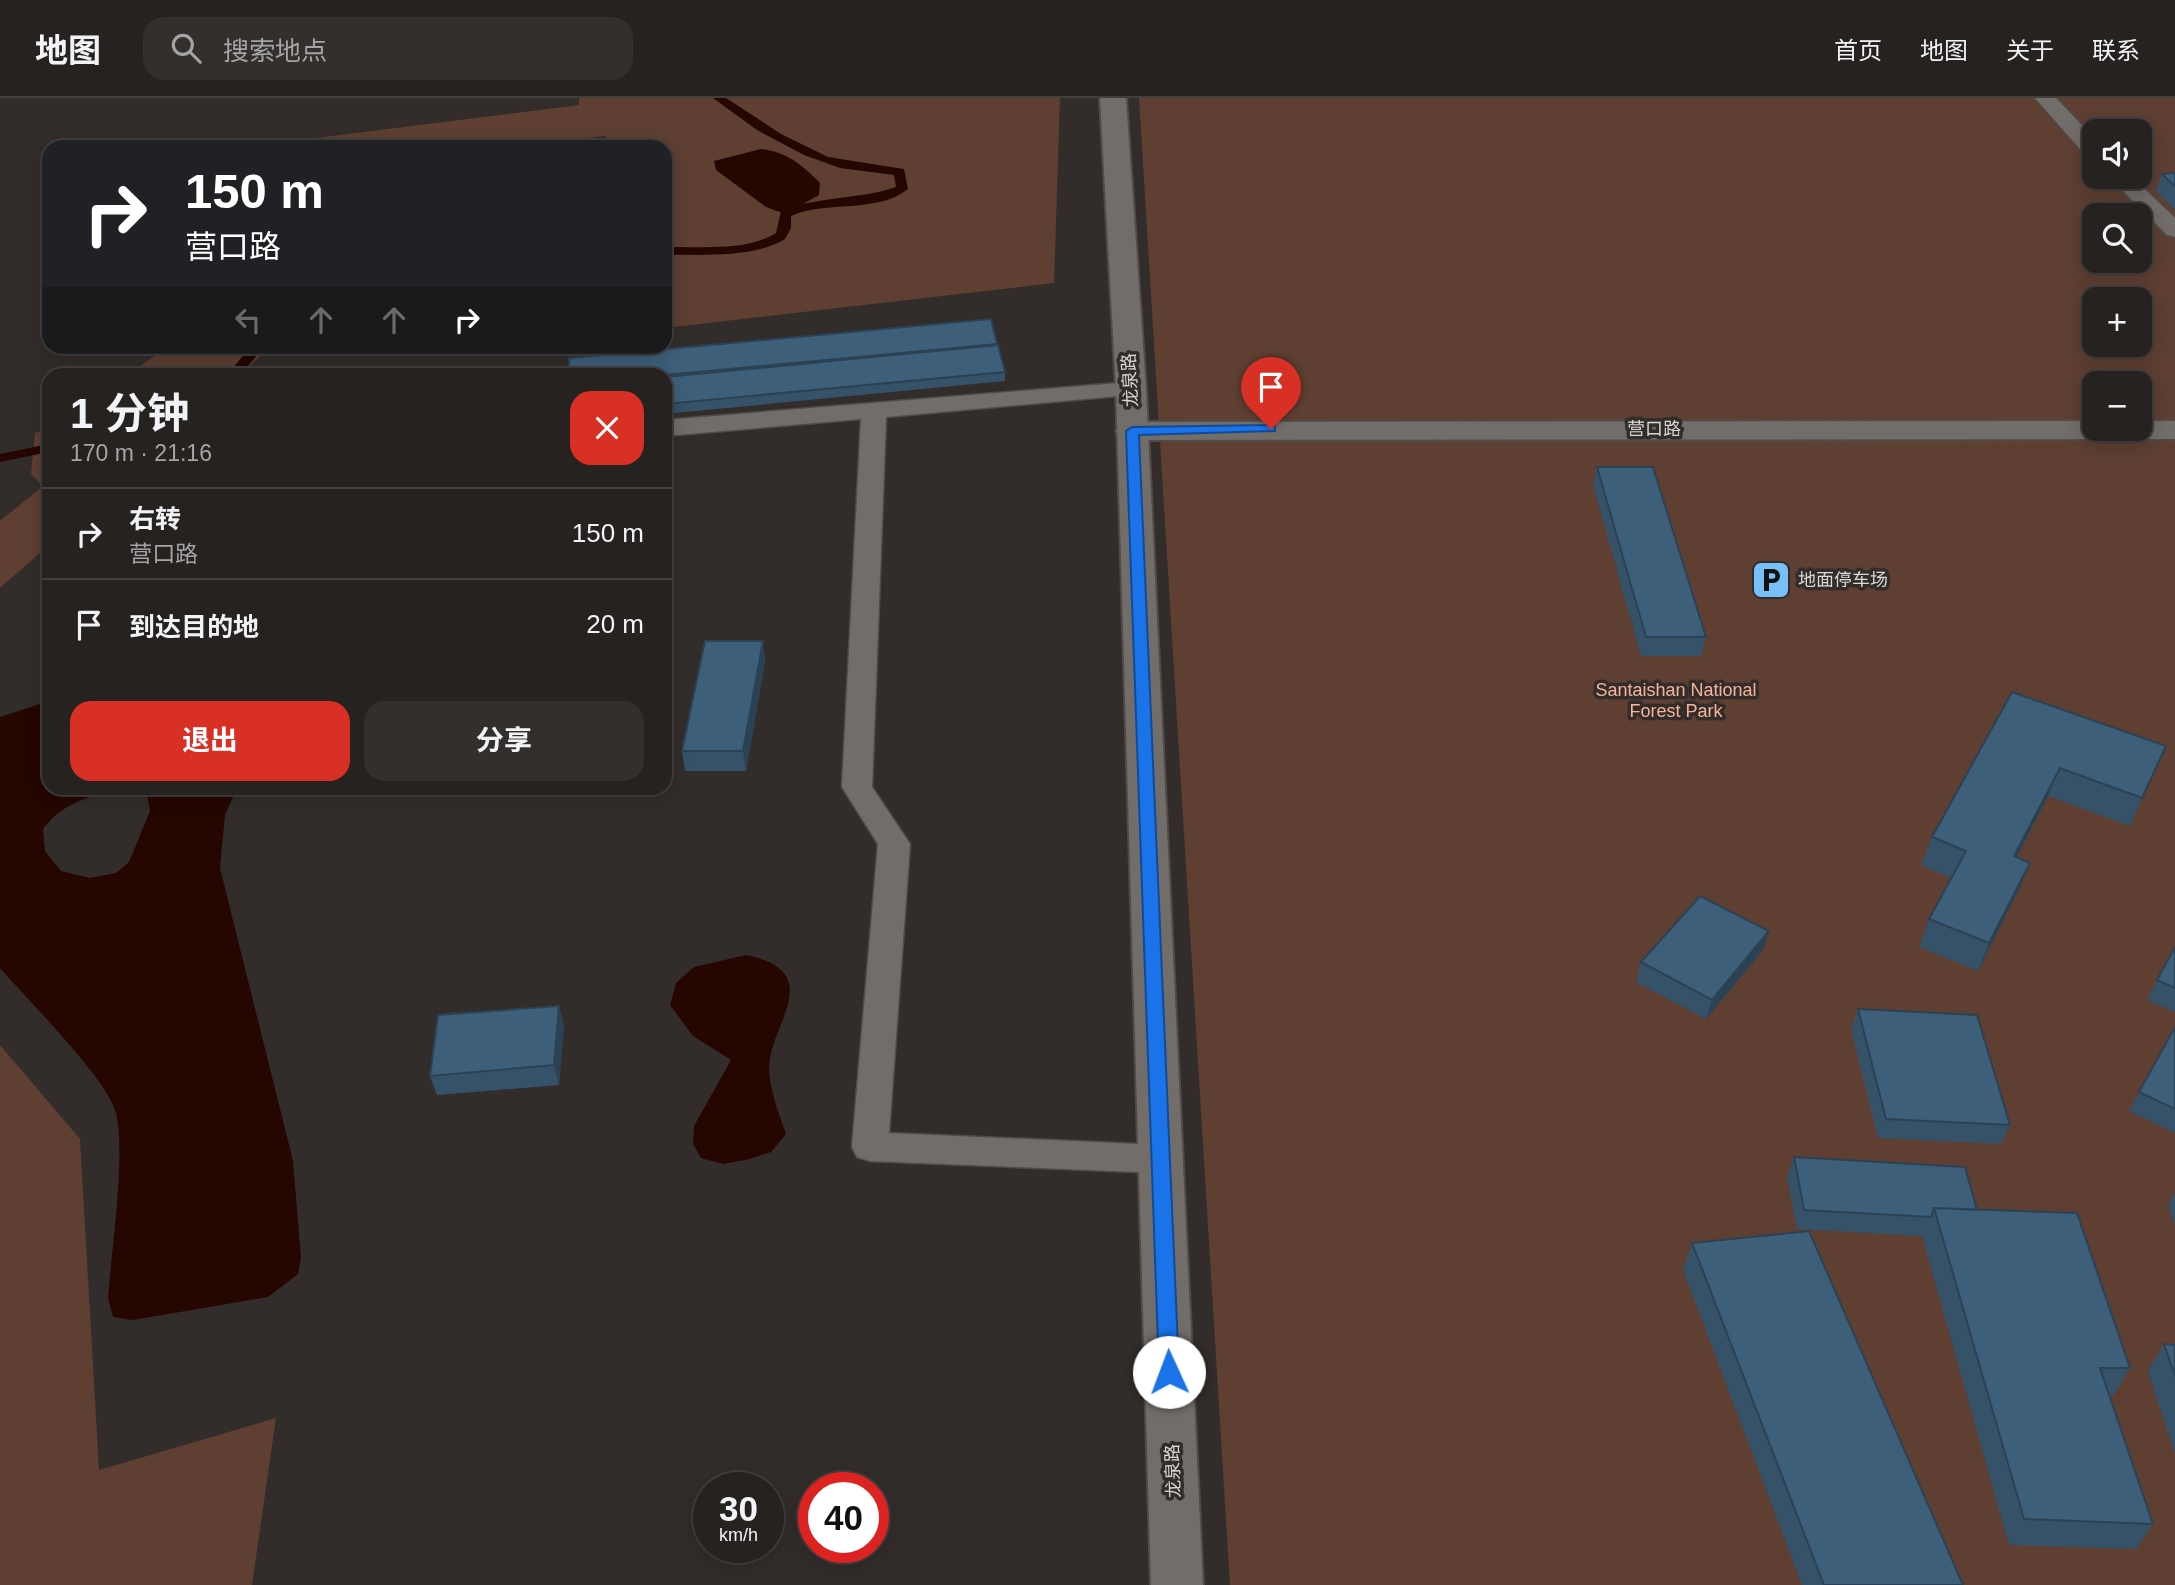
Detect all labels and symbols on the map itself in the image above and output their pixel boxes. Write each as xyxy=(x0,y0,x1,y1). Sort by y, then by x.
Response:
street label: 龙泉路 xyxy=(1119,353,1141,407)
pin xyxy=(1241,357,1301,429)
street label: 营口路 xyxy=(1627,419,1681,439)
parking icon: 地面停车场 xyxy=(1750,559,1792,601)
place label: 地面停车场 xyxy=(1798,570,1888,590)
park label: Santaishan National Forest Park xyxy=(1595,680,1757,721)
position arrow xyxy=(1132,1335,1206,1409)
street label: 龙泉路 xyxy=(1162,1444,1184,1498)
speed limit sign: 40 xyxy=(798,1472,889,1563)

